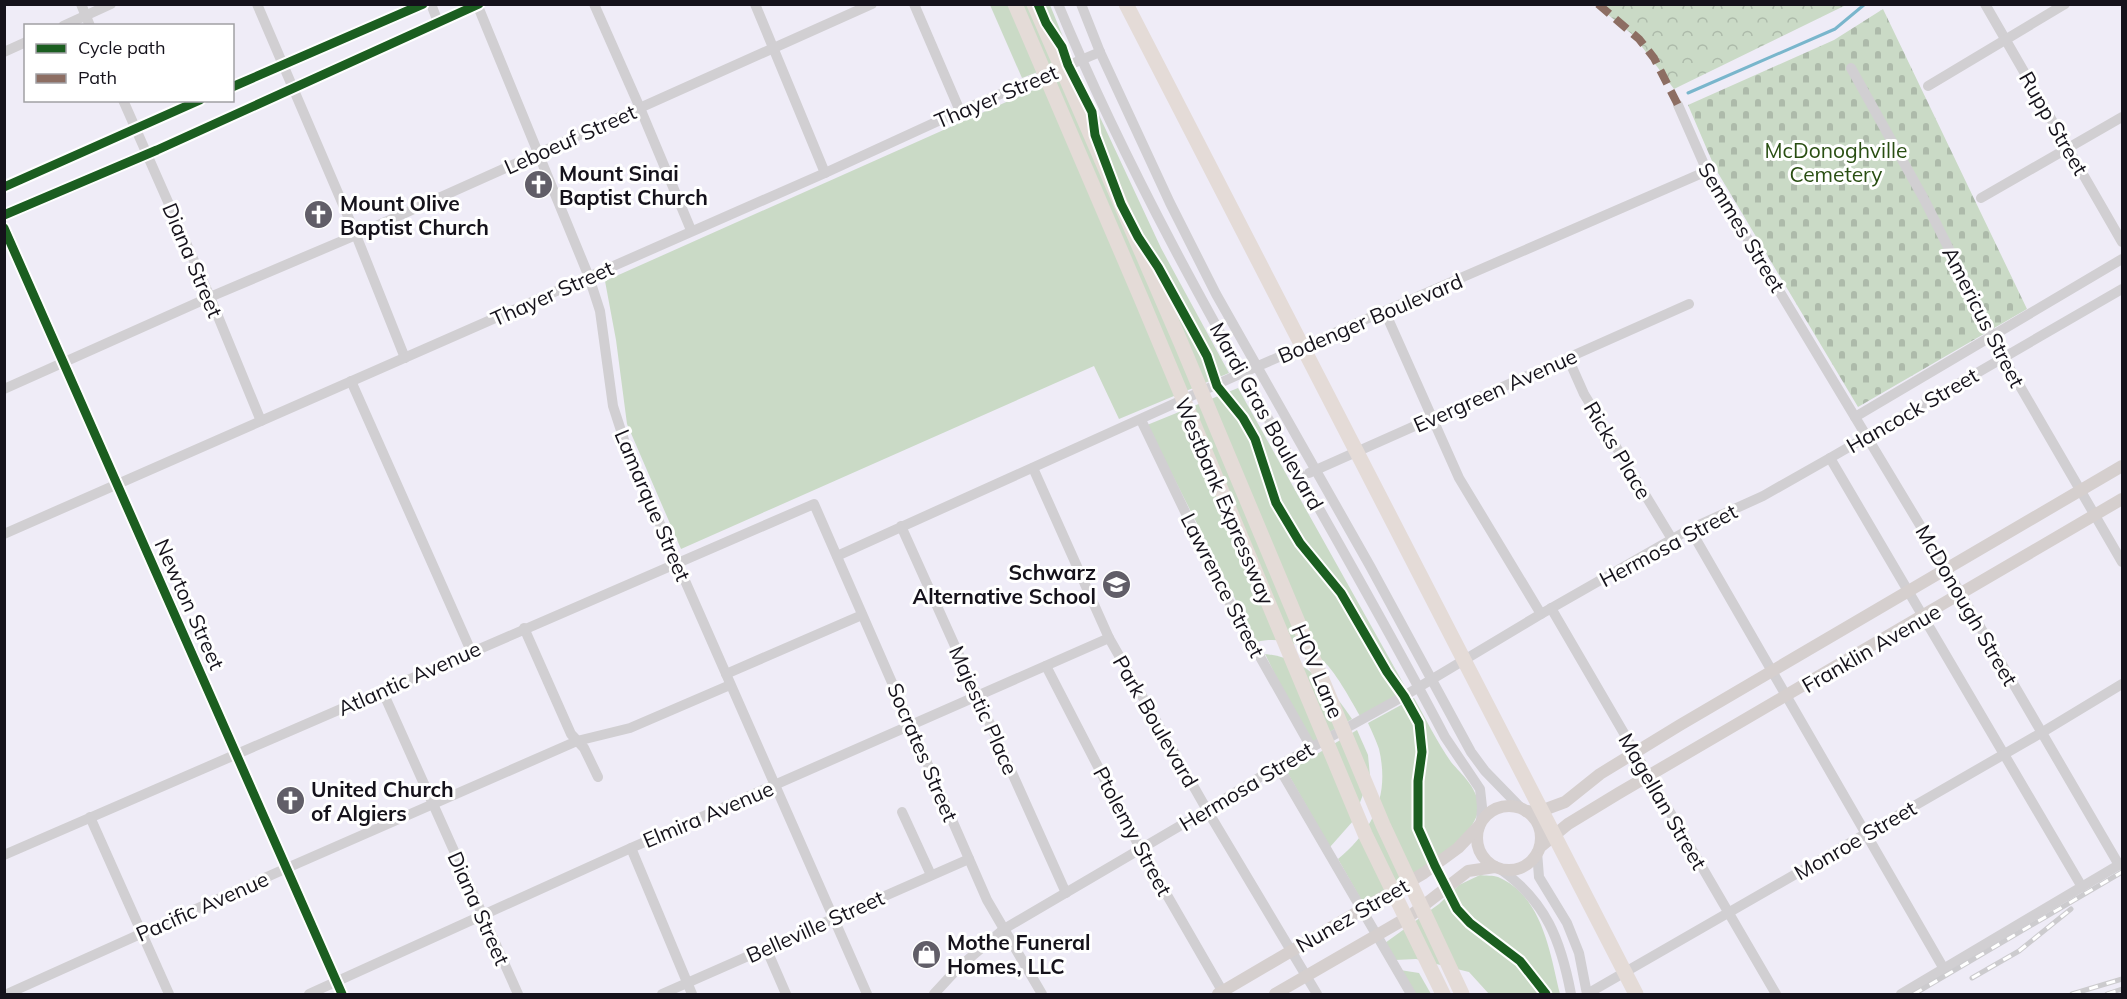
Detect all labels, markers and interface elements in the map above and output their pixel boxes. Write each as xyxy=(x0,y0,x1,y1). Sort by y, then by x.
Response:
legend xyxy=(24,24,234,102)
text: Cycle path xyxy=(78,36,165,59)
street label: Thayer Street xyxy=(931,58,1061,134)
text: Path xyxy=(78,66,117,89)
street label: Rupp Street xyxy=(2014,67,2094,179)
street label: Leboeuf Street xyxy=(500,98,640,180)
park label: McDonoghville Cemetery xyxy=(1765,137,1907,187)
street label: Semmes Street xyxy=(1693,157,1791,297)
place label: Mount Sinai Baptist Church xyxy=(559,160,708,210)
church icon: Mount Sinai Baptist Church xyxy=(522,169,554,201)
place label: Mount Olive Baptist Church xyxy=(340,190,489,240)
street label: Diana Street xyxy=(157,199,229,321)
church icon: Mount Olive Baptist Church xyxy=(303,199,335,231)
street label: Americus Street xyxy=(1937,242,2031,392)
street label: Thayer Street xyxy=(487,254,617,332)
street label: Bodenger Boulevard xyxy=(1274,267,1466,369)
street label: Mardi Gras Boulevard xyxy=(1205,317,1329,515)
street label: Evergreen Avenue xyxy=(1409,342,1581,438)
street label: Hancock Street xyxy=(1841,362,1983,458)
street label: Westbank Expressway xyxy=(1170,394,1280,608)
street label: Ricks Place xyxy=(1579,396,1657,504)
street label: Lamarque Street xyxy=(609,425,697,585)
street label: Hermosa Street xyxy=(1595,498,1741,592)
street label: Lawrence Street xyxy=(1175,508,1271,662)
street label: McDonough Street xyxy=(1910,520,2024,690)
street label: Newton Street xyxy=(150,535,230,673)
place label: Schwarz Alternative School xyxy=(912,559,1096,609)
school or university icon: Schwarz Alternative School xyxy=(1101,568,1133,600)
street label: Franklin Avenue xyxy=(1797,598,1945,698)
street label: HOV Lane xyxy=(1287,620,1349,722)
street label: Atlantic Avenue xyxy=(333,635,485,721)
street label: Majestic Place xyxy=(944,641,1024,779)
street label: Park Boulevard xyxy=(1108,650,1204,792)
street label: Socrates Street xyxy=(882,679,964,825)
street label: Magellan Street xyxy=(1613,728,1713,874)
street label: Hermosa Street xyxy=(1174,736,1318,836)
street label: Ptolemy Street xyxy=(1088,762,1178,900)
street label: Elmira Avenue xyxy=(639,775,777,853)
place label: United Church of Algiers xyxy=(311,776,454,826)
church icon: United Church of Algiers xyxy=(274,785,306,817)
street label: Monroe Street xyxy=(1789,795,1921,885)
street label: Diana Street xyxy=(442,847,516,969)
street label: Pacific Avenue xyxy=(132,865,272,947)
street label: Nunez Street xyxy=(1291,872,1413,958)
street label: Belleville Street xyxy=(742,884,888,968)
place label: Mothe Funeral Homes, LLC xyxy=(947,929,1091,979)
shop icon: Mothe Funeral Homes, LLC xyxy=(910,938,942,970)

